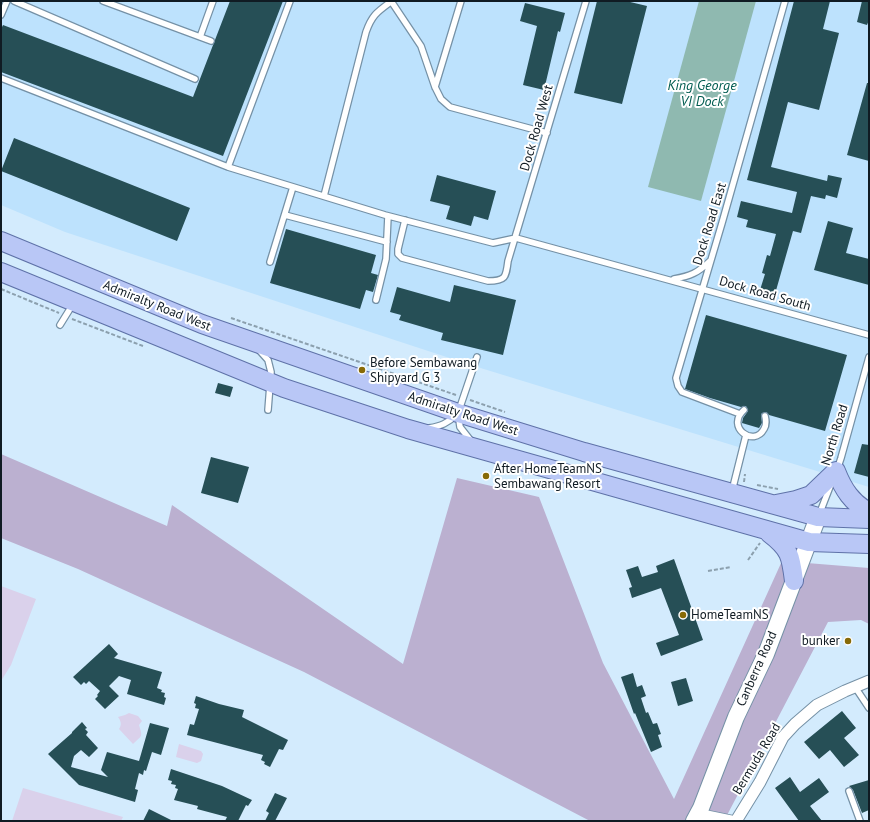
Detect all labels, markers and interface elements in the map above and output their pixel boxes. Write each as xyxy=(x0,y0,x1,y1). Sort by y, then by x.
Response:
water label: King George VI Dock xyxy=(667,78,737,110)
street label: Dock Road West xyxy=(517,83,557,173)
street label: Dock Road East xyxy=(690,181,730,267)
street label: Dock Road South xyxy=(717,273,813,315)
street label: Admiralty Road West xyxy=(101,277,213,335)
place label: Before Sembawang Shipyard G 3 xyxy=(370,355,477,386)
marker: Before Sembawang Shipyard G 3 xyxy=(357,365,367,375)
street label: Admiralty Road West xyxy=(406,389,520,439)
street label: North Road xyxy=(818,403,852,467)
place label: After HomeTeamNS Sembawang Resort xyxy=(494,461,602,492)
marker: After HomeTeamNS Sembawang Resort xyxy=(481,471,491,481)
place label: HomeTeamNS xyxy=(691,607,769,623)
marker: HomeTeamNS xyxy=(678,610,688,620)
street label: Canberra Road xyxy=(733,629,781,709)
place label: bunker xyxy=(802,633,840,649)
marker: bunker xyxy=(843,636,853,646)
street label: Bermuda Road xyxy=(730,720,784,798)

